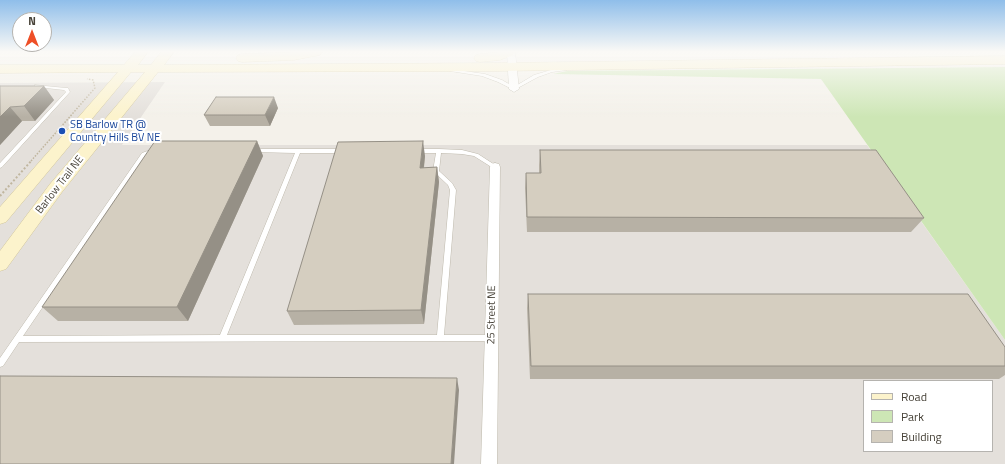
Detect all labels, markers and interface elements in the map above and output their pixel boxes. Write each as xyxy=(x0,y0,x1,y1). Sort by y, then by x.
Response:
north arrow xyxy=(12,12,52,52)
text: N xyxy=(28,13,36,29)
place label: SB Barlow TR @ Country Hills BV NE xyxy=(70,118,160,144)
marker: SB Barlow TR @ Country Hills BV NE xyxy=(57,126,67,136)
street label: Barlow Trail NE xyxy=(33,153,87,217)
street label: 25 Street NE xyxy=(485,285,499,345)
legend xyxy=(863,380,993,452)
text: Road xyxy=(901,387,927,406)
text: Park xyxy=(901,407,924,426)
text: Building xyxy=(901,427,942,446)

